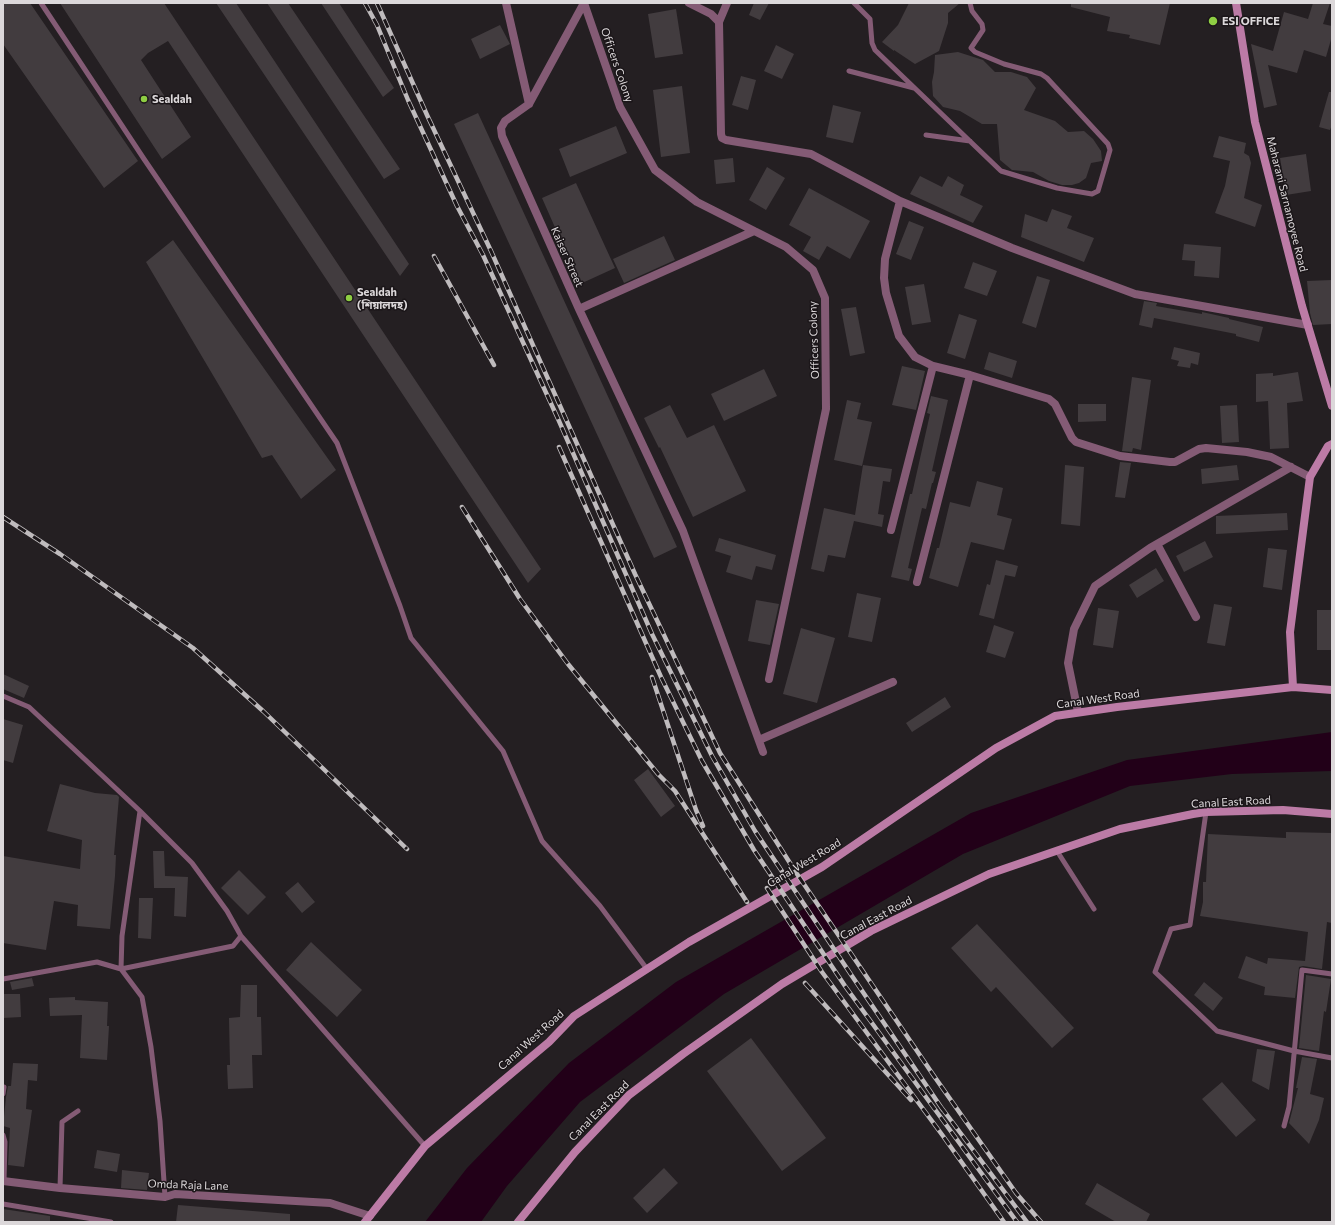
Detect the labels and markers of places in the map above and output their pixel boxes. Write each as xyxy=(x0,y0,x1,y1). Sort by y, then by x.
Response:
place label: ESI OFFICE xyxy=(1222,14,1280,28)
marker: ESI OFFICE xyxy=(1207,15,1219,27)
place label: Sealdah xyxy=(152,92,192,106)
marker: Sealdah xyxy=(139,94,149,104)
place label: Sealdah (শিয়ালদহ) xyxy=(357,285,407,311)
marker: Sealdah (শিয়ালদহ) xyxy=(344,293,354,303)

